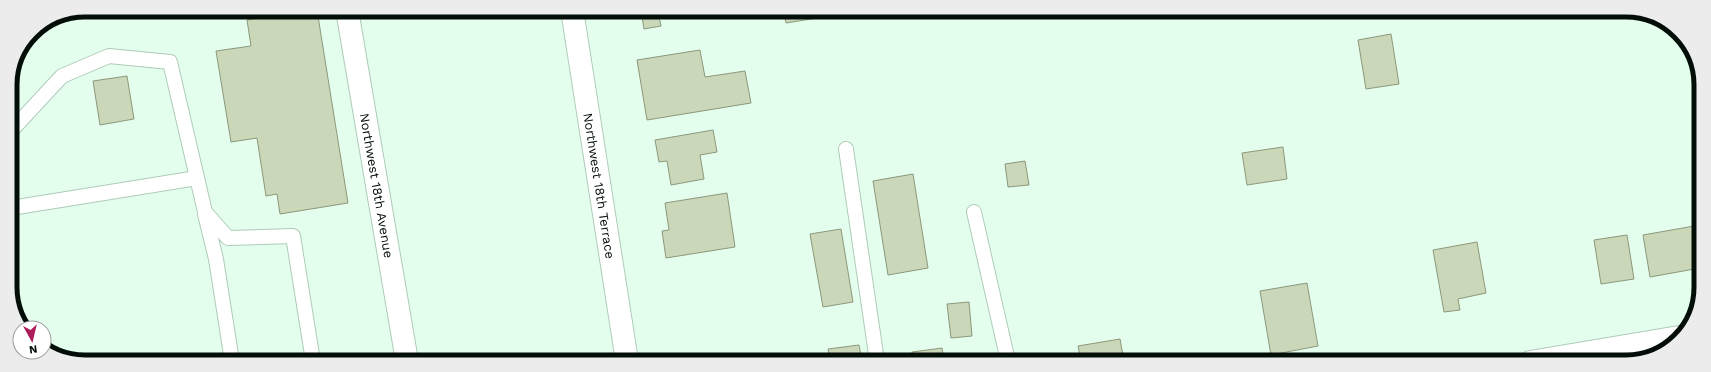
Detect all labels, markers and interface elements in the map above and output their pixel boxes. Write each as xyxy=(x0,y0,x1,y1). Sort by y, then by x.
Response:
street label: Northwest 18th Avenue xyxy=(357,112,396,259)
street label: Northwest 18th Terrace xyxy=(580,112,618,260)
north arrow xyxy=(12,320,52,360)
text: N xyxy=(28,342,38,356)

